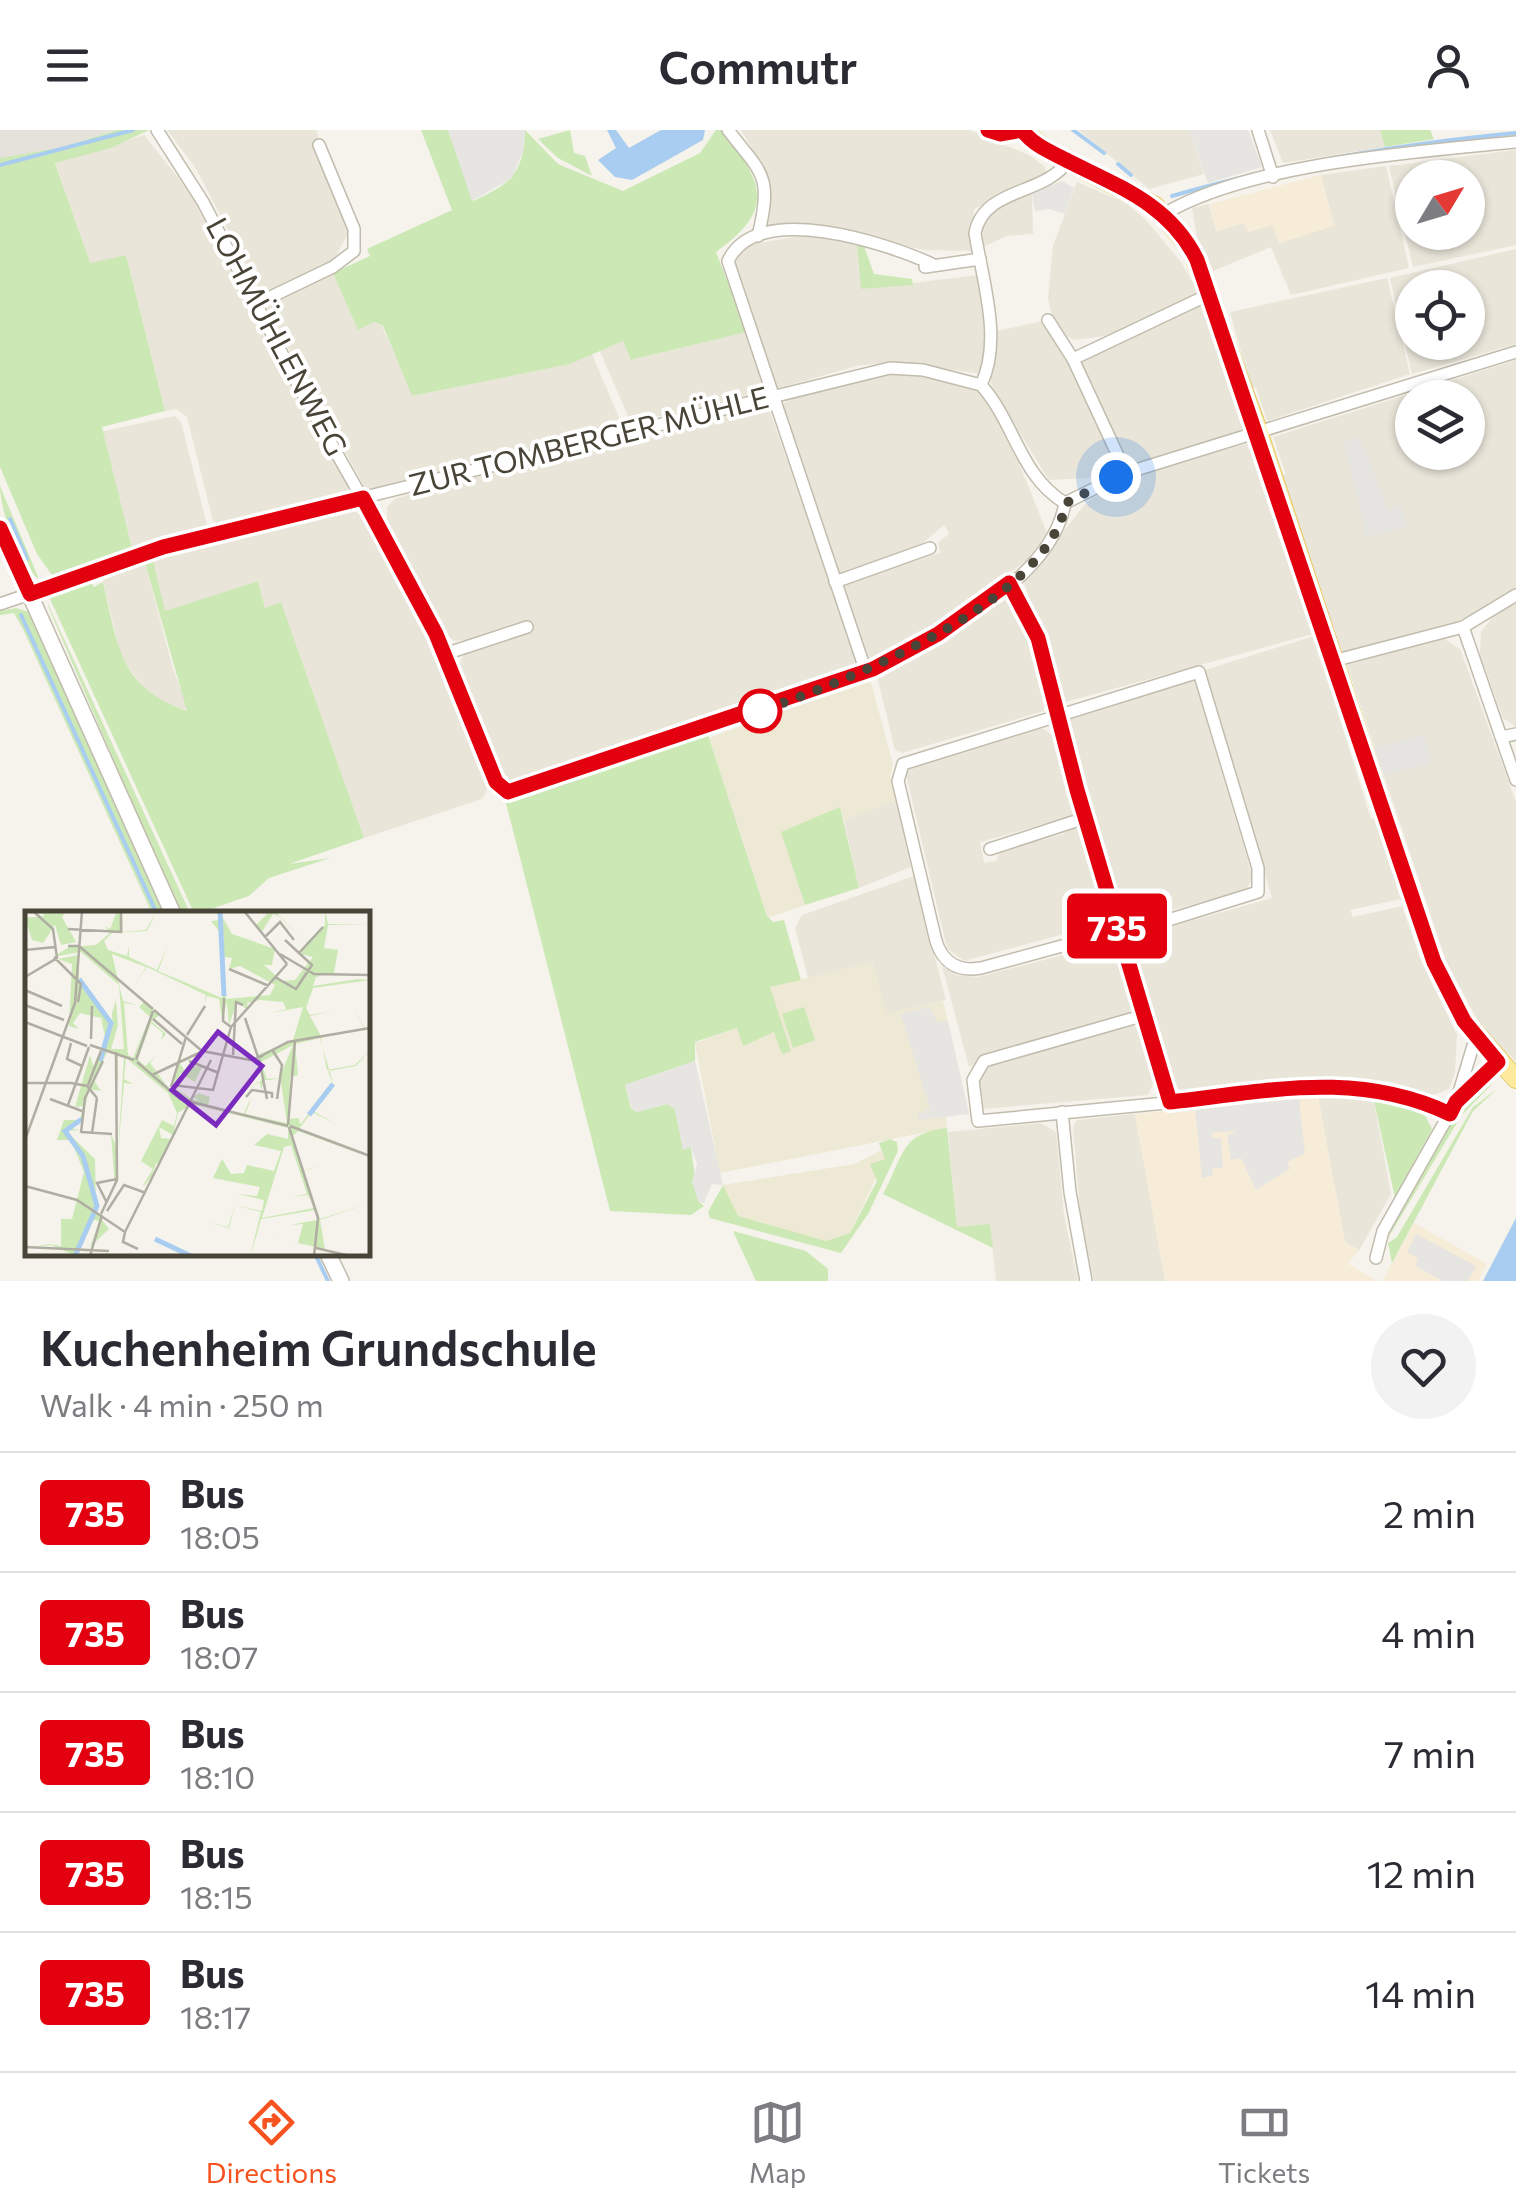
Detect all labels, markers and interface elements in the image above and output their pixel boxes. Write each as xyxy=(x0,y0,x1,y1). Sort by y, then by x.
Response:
icon: menu xyxy=(40,38,95,93)
text: Commutr xyxy=(659,38,857,93)
icon: person xyxy=(1421,38,1476,93)
north arrow xyxy=(1395,160,1485,250)
map controls xyxy=(1395,160,1485,470)
street label: LOHMÜHLENWEG xyxy=(200,210,357,461)
button: locate xyxy=(1395,270,1485,360)
street label: ZUR TOMBERGER MÜHLE xyxy=(405,377,772,502)
button: layers xyxy=(1395,380,1485,470)
your location xyxy=(1091,452,1141,502)
unlabelled marker xyxy=(739,690,781,732)
line badge: 735 xyxy=(1060,894,1174,958)
text: 735 xyxy=(1087,905,1147,948)
inset map xyxy=(25,911,370,1256)
button: heart xyxy=(1371,1314,1476,1419)
text: Kuchenheim Grundschule xyxy=(40,1317,597,1376)
text: Walk · 4 min · 250 m xyxy=(40,1384,324,1424)
text: Bus xyxy=(180,1469,245,1516)
text: 2 min xyxy=(1383,1489,1476,1536)
text: 735 xyxy=(65,1491,125,1534)
text: 18:05 xyxy=(180,1516,260,1556)
text: Bus xyxy=(180,1589,245,1636)
text: 4 min xyxy=(1381,1609,1476,1656)
text: 735 xyxy=(65,1611,125,1654)
text: 18:07 xyxy=(180,1636,258,1676)
text: Bus xyxy=(180,1709,245,1756)
text: 7 min xyxy=(1384,1729,1476,1776)
text: 735 xyxy=(65,1731,125,1774)
text: 18:10 xyxy=(180,1756,255,1796)
text: Bus xyxy=(180,1829,245,1876)
text: 12 min xyxy=(1367,1849,1476,1896)
text: 735 xyxy=(65,1851,125,1894)
text: 18:15 xyxy=(180,1876,253,1916)
text: Bus xyxy=(180,1949,245,1996)
text: 14 min xyxy=(1365,1969,1476,2016)
text: 735 xyxy=(65,1971,125,2014)
text: 18:17 xyxy=(180,1996,251,2036)
tab: Directions xyxy=(206,2095,337,2189)
tab: Map xyxy=(749,2095,806,2189)
tab: Tickets xyxy=(1218,2095,1310,2189)

